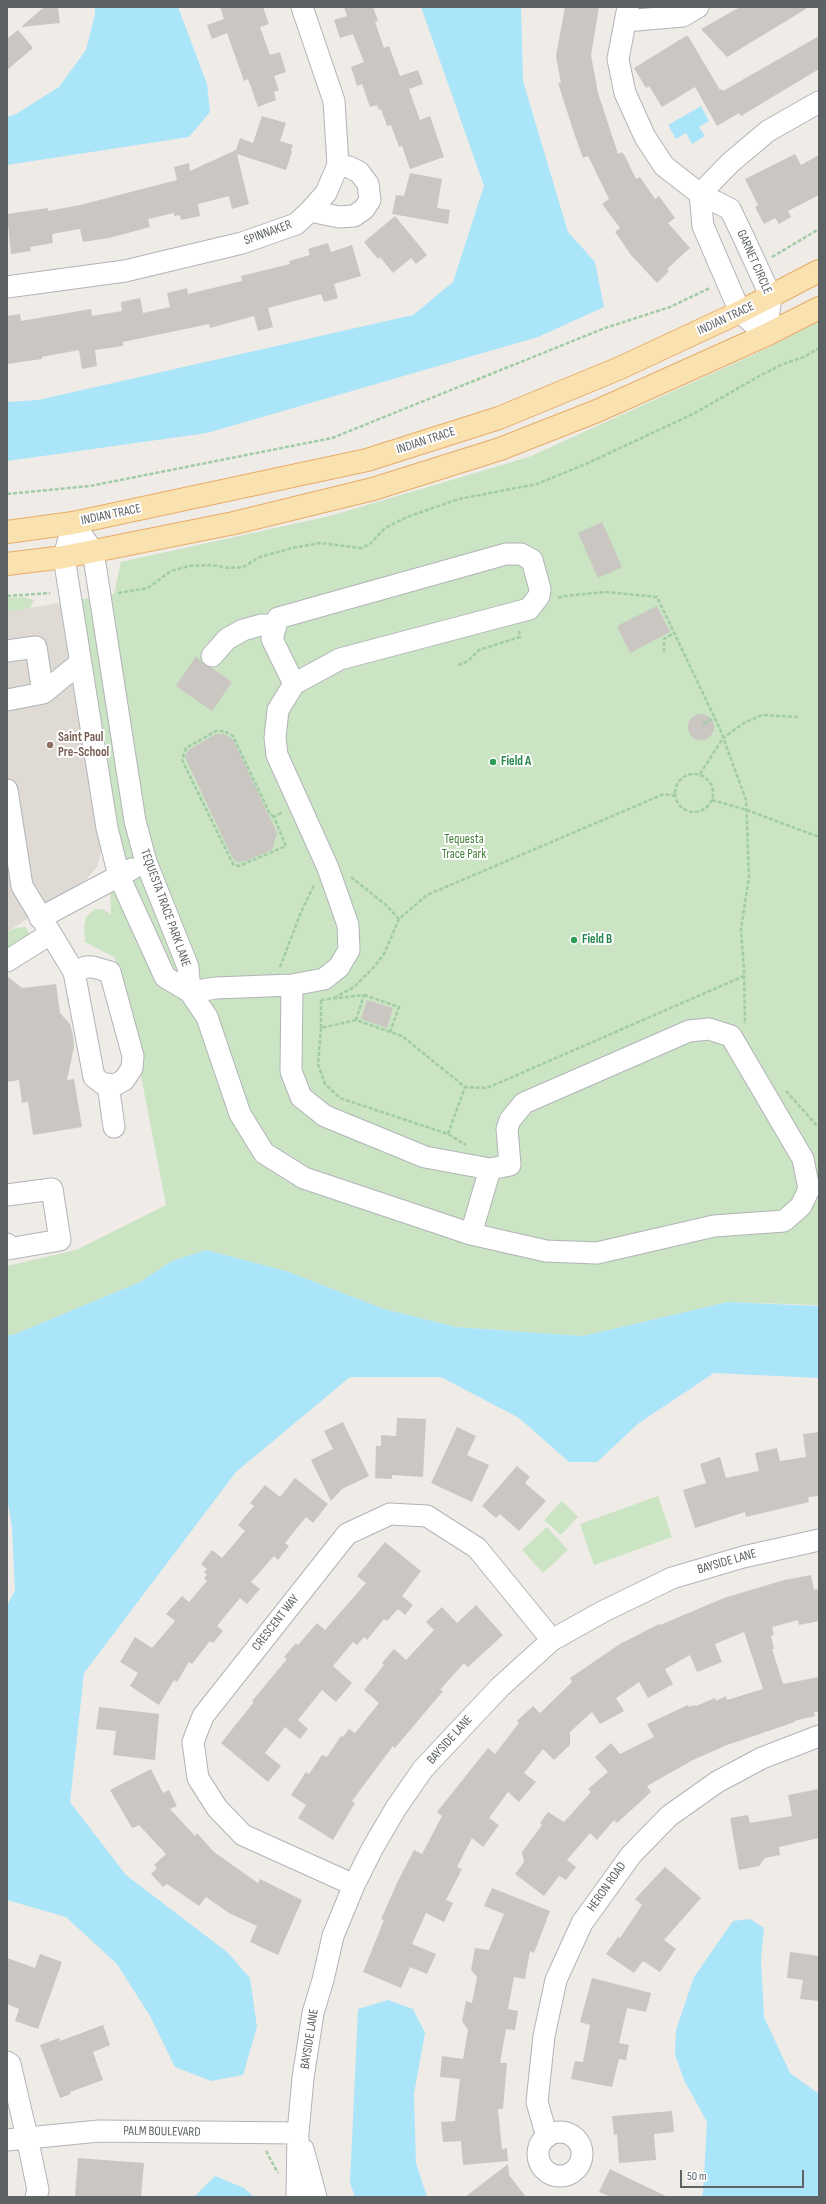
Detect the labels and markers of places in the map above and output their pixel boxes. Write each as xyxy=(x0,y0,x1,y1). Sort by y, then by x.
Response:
place label: Saint Paul Pre-School xyxy=(58,730,109,761)
marker: Saint Paul Pre-School xyxy=(45,740,55,750)
place label: Field A xyxy=(501,754,531,770)
marker: Field A xyxy=(488,757,498,767)
place label: Field B xyxy=(582,932,612,948)
marker: Field B xyxy=(569,935,579,945)

